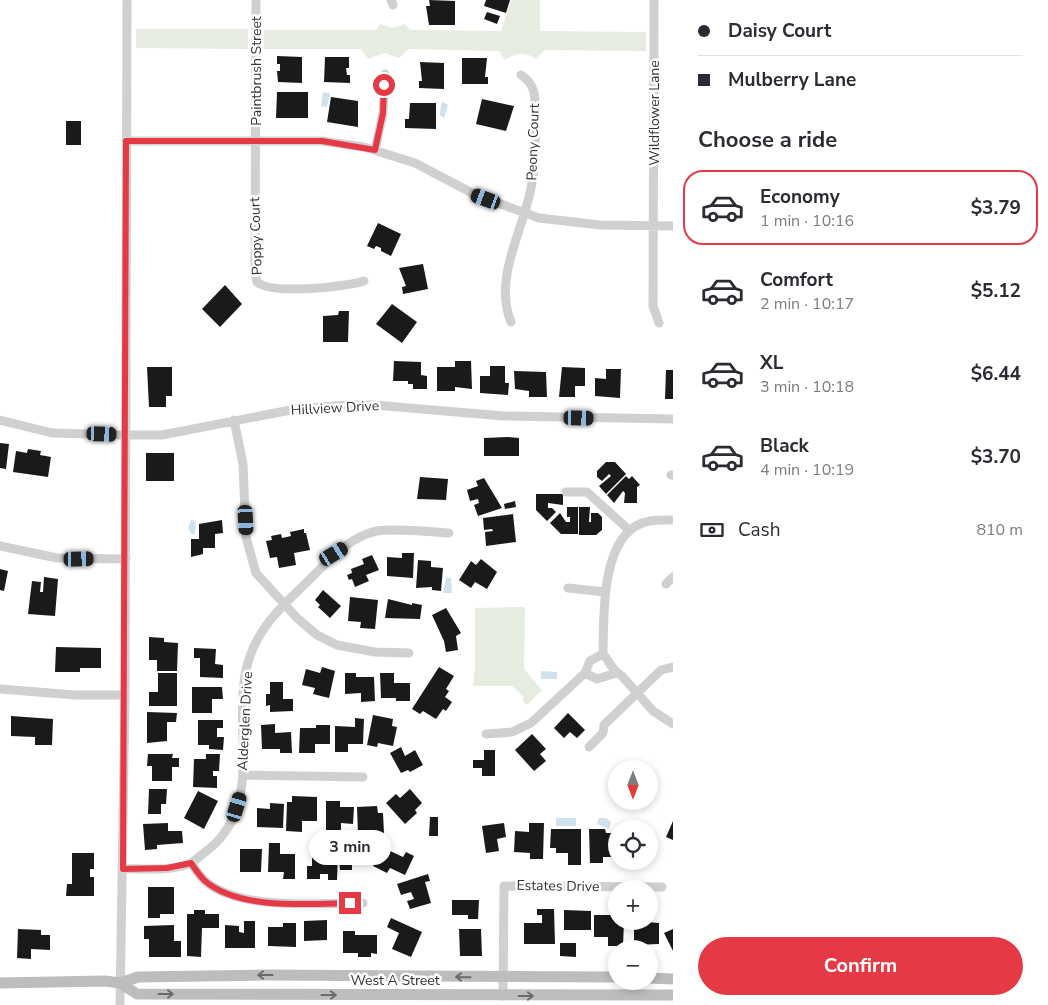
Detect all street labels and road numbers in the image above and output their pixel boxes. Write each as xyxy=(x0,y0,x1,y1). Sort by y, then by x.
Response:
street label: Paintbrush Street xyxy=(247,16,266,126)
street label: Wildflower Lane xyxy=(645,60,664,166)
street label: Peony Court xyxy=(522,103,544,181)
street label: Poppy Court xyxy=(245,196,267,275)
street label: Hillview Drive xyxy=(290,396,380,420)
street label: Alderglen Drive xyxy=(233,671,257,771)
street label: Estates Drive xyxy=(516,876,600,896)
street label: West A Street xyxy=(350,971,440,990)

